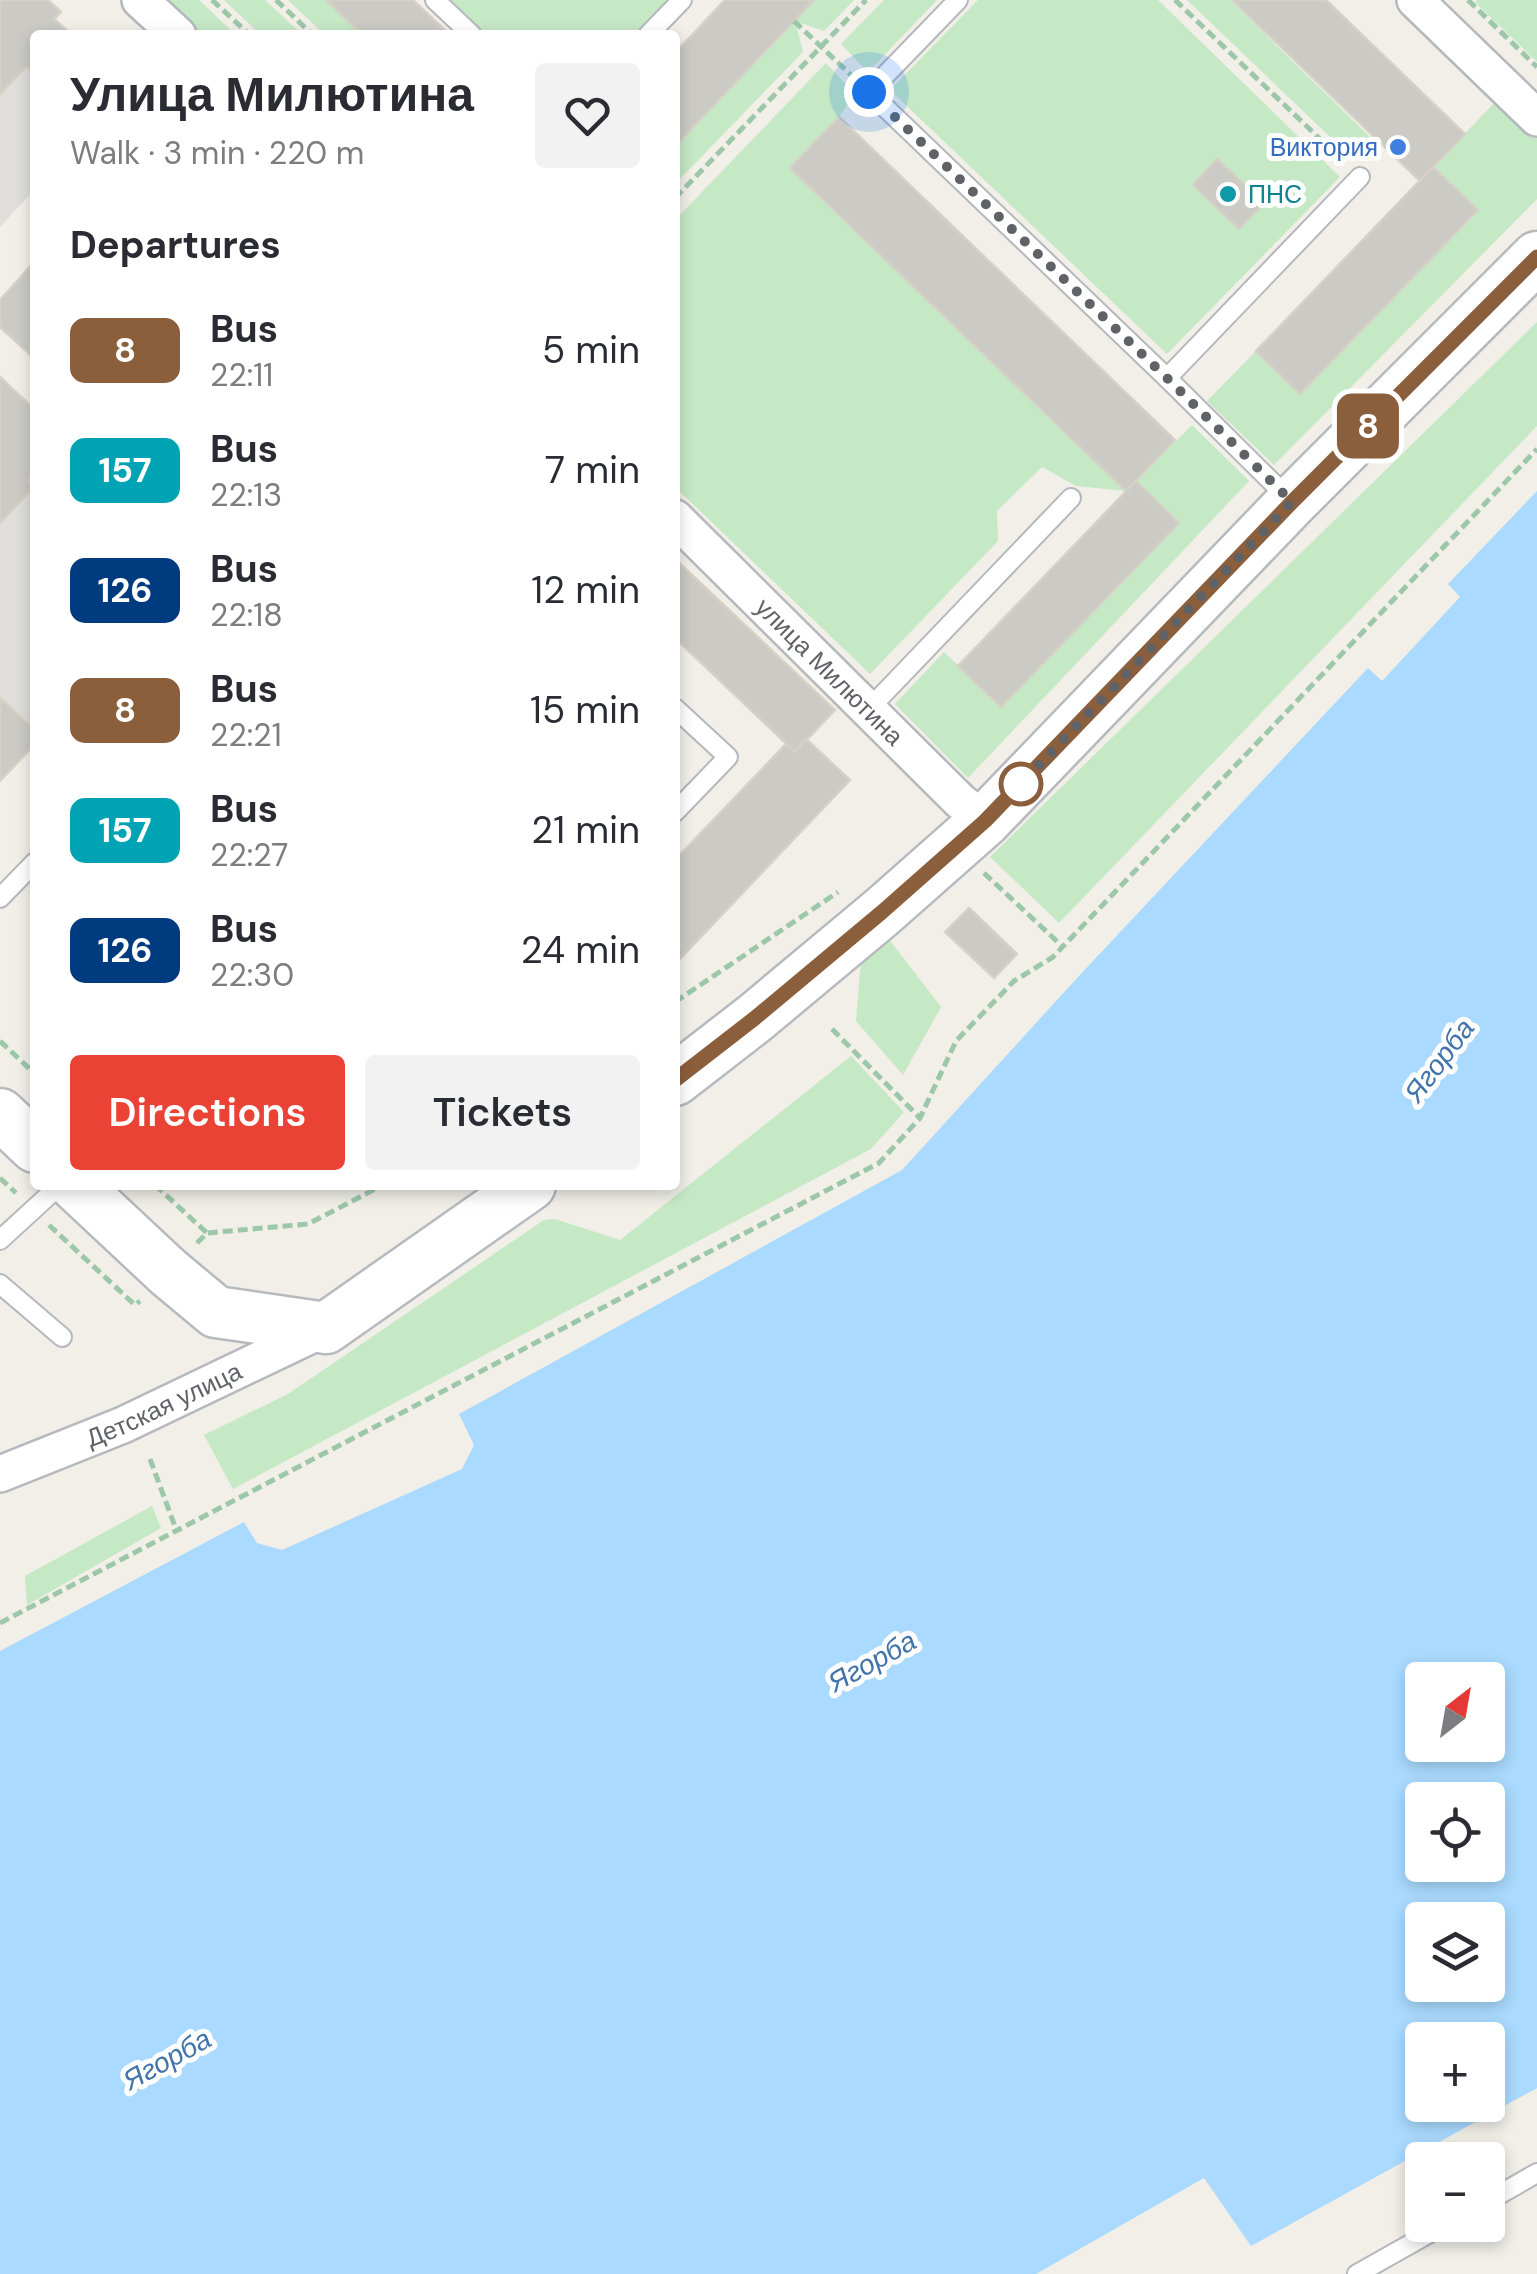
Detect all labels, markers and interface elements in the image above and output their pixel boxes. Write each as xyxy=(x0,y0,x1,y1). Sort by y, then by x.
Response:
text: Улица Милютина xyxy=(70,63,474,126)
button: heart xyxy=(535,63,640,168)
your location xyxy=(844,67,894,117)
place label: Виктория xyxy=(1270,131,1378,164)
text: Walk · 3 min · 220 m xyxy=(70,132,364,174)
marker: Виктория xyxy=(1387,136,1409,158)
place label: ПНС xyxy=(1248,178,1302,211)
marker: ПНС xyxy=(1217,183,1239,205)
text: Departures xyxy=(70,220,281,270)
text: Bus xyxy=(210,304,278,354)
text: 5 min xyxy=(542,325,640,375)
text: 8 xyxy=(114,327,136,373)
text: 22:11 xyxy=(210,354,273,396)
line badge: 8 xyxy=(1336,394,1400,458)
text: 8 xyxy=(1357,403,1379,449)
text: Bus xyxy=(210,424,278,474)
text: 7 min xyxy=(545,445,640,495)
text: 157 xyxy=(98,447,152,493)
text: 22:13 xyxy=(210,474,282,516)
text: Bus xyxy=(210,544,278,594)
text: 12 min xyxy=(531,565,640,615)
text: 126 xyxy=(97,567,153,613)
street label: улица Милютина xyxy=(748,591,911,753)
text: 22:18 xyxy=(210,594,283,636)
text: Bus xyxy=(210,664,278,714)
text: 15 min xyxy=(530,685,640,735)
text: 8 xyxy=(114,687,136,733)
text: 22:21 xyxy=(210,714,282,756)
unlabelled marker xyxy=(1000,763,1042,805)
text: Bus xyxy=(210,784,278,834)
text: 21 min xyxy=(531,805,640,855)
text: 157 xyxy=(98,807,152,853)
text: 22:27 xyxy=(210,834,288,876)
text: Bus xyxy=(210,904,278,954)
text: 24 min xyxy=(521,925,640,975)
text: 126 xyxy=(97,927,153,973)
text: 22:30 xyxy=(210,954,294,996)
water label: Ягорба xyxy=(1395,1011,1483,1111)
button: Directions xyxy=(70,1055,345,1170)
button: Tickets xyxy=(365,1055,640,1170)
street label: Детская улица xyxy=(81,1355,247,1455)
water label: Ягорба xyxy=(820,1622,923,1702)
north arrow xyxy=(1405,1662,1505,1762)
map controls xyxy=(1405,1662,1505,2242)
button: locate xyxy=(1405,1782,1505,1882)
button: layers xyxy=(1405,1902,1505,2002)
water label: Ягорба xyxy=(115,2020,218,2100)
button: + xyxy=(1405,2022,1505,2122)
button: − xyxy=(1405,2142,1505,2242)

